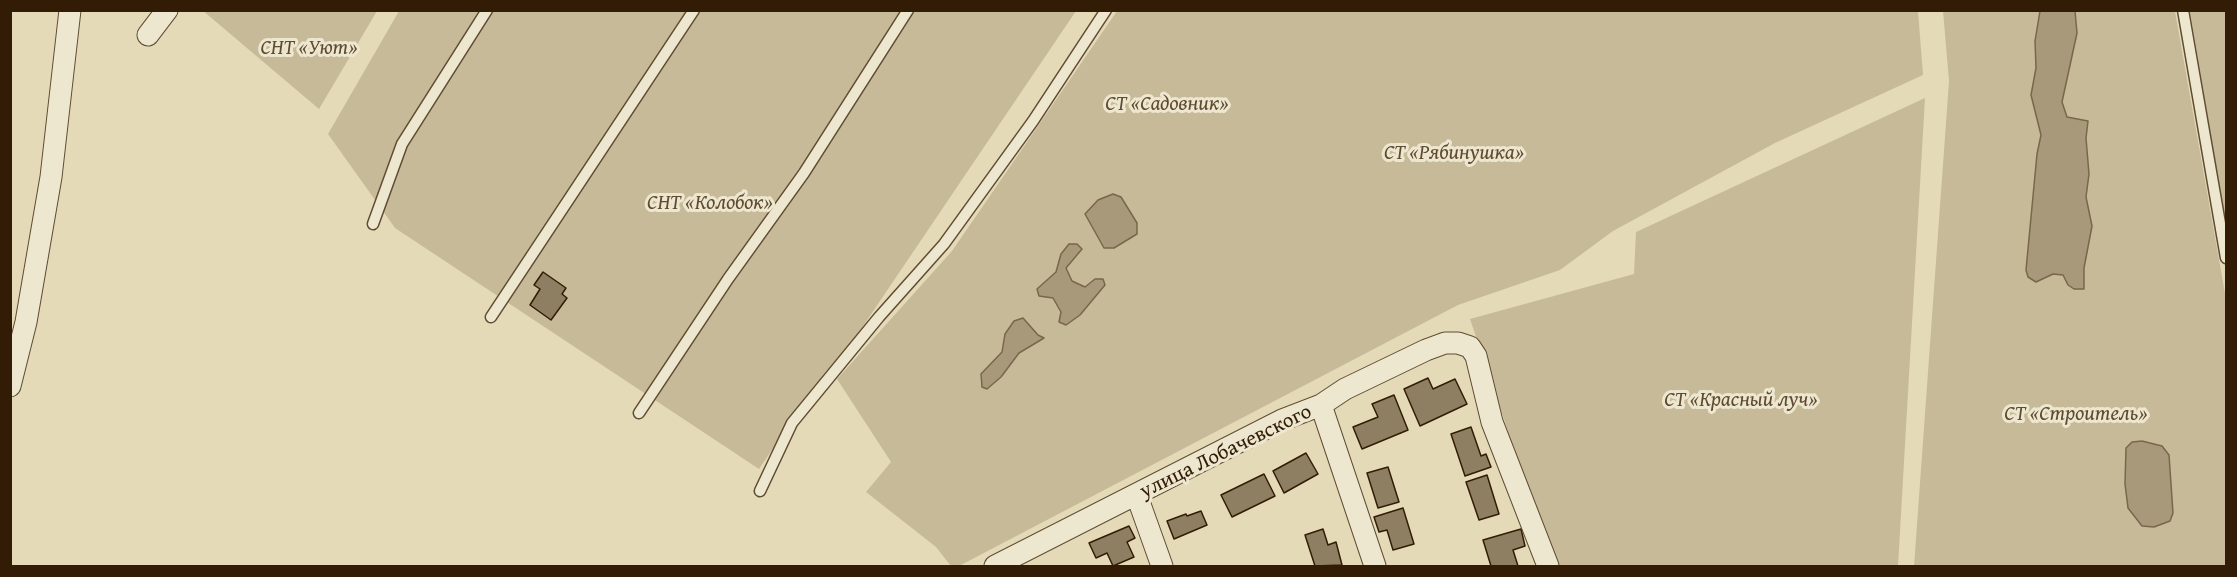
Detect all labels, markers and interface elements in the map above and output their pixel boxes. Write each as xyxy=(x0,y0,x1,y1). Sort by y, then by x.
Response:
park label: СНТ «Уют» xyxy=(260,36,358,62)
park label: СТ «Садовник» xyxy=(1105,92,1229,118)
park label: СТ «Рябинушка» xyxy=(1384,141,1524,167)
park label: СНТ «Колобок» xyxy=(647,191,773,217)
park label: СТ «Красный луч» xyxy=(1664,388,1818,414)
street label: улица Лобачевского xyxy=(1136,399,1316,505)
park label: СТ «Строитель» xyxy=(2004,402,2148,428)

